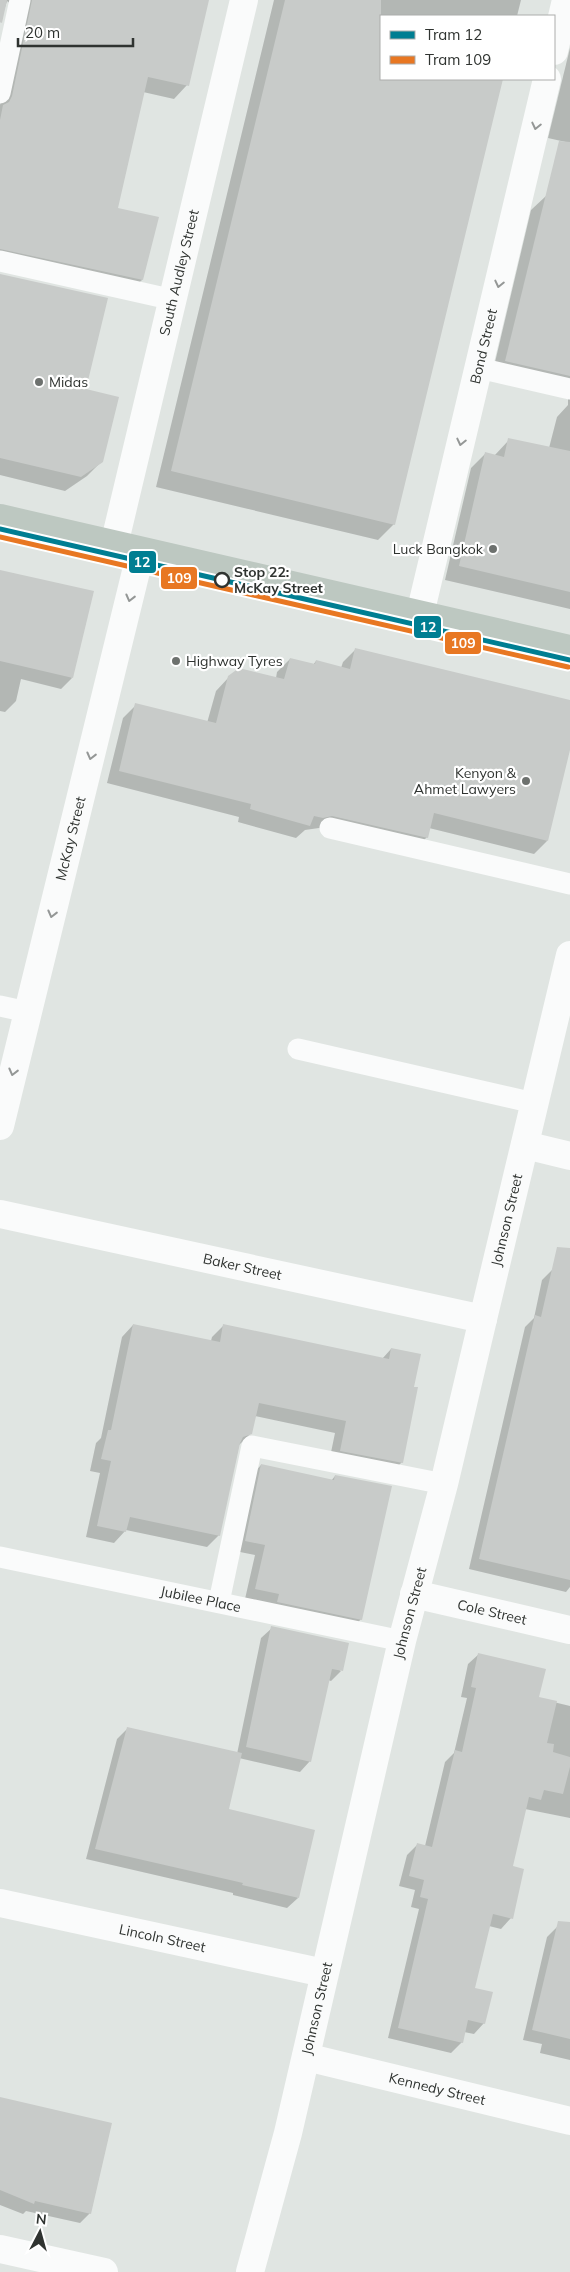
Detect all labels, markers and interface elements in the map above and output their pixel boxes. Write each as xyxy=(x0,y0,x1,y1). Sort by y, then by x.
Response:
scale bar xyxy=(18,15,132,47)
legend xyxy=(380,15,555,80)
text: 20 m xyxy=(25,23,60,42)
text: Tram 12 xyxy=(425,25,482,44)
text: Tram 109 xyxy=(425,50,491,69)
one-way arrow xyxy=(531,122,542,131)
street label: South Audley Street xyxy=(155,208,203,338)
one-way arrow xyxy=(494,280,505,289)
street label: Bond Street xyxy=(466,307,501,386)
place label: Midas xyxy=(49,373,88,391)
marker: Midas xyxy=(33,376,45,388)
one-way arrow xyxy=(456,438,467,447)
place label: Luck Bangkok xyxy=(393,540,484,558)
marker: Luck Bangkok xyxy=(487,543,499,555)
line badge: 12 xyxy=(128,550,157,574)
text: 12 xyxy=(134,553,150,571)
place label: Stop 22: McKay Street xyxy=(234,563,324,597)
line badge: 109 xyxy=(160,566,198,590)
text: 109 xyxy=(166,569,192,587)
marker: Stop 22: McKay Street xyxy=(214,572,230,588)
one-way arrow xyxy=(125,594,135,602)
line badge: 12 xyxy=(413,615,442,639)
text: 12 xyxy=(420,618,436,636)
line badge: 109 xyxy=(444,631,482,655)
text: 109 xyxy=(450,634,476,652)
place label: Highway Tyres xyxy=(186,652,283,670)
marker: Highway Tyres xyxy=(170,655,182,667)
one-way arrow xyxy=(86,752,97,761)
place label: Kenyon & Ahmet Lawyers xyxy=(414,764,517,798)
marker: Kenyon & Ahmet Lawyers xyxy=(520,775,532,787)
street label: McKay Street xyxy=(52,794,90,882)
one-way arrow xyxy=(47,909,58,918)
one-way arrow xyxy=(8,1067,19,1076)
street label: Johnson Street xyxy=(487,1172,526,1268)
street label: Baker Street xyxy=(201,1249,283,1284)
street label: Johnson Street xyxy=(389,1565,430,1661)
street label: Jubilee Place xyxy=(159,1582,243,1616)
street label: Cole Street xyxy=(456,1595,528,1629)
street label: Lincoln Street xyxy=(117,1920,207,1956)
street label: Johnson Street xyxy=(297,1960,336,2057)
street label: Kennedy Street xyxy=(387,2068,487,2109)
north arrow xyxy=(15,2207,65,2257)
text: N xyxy=(35,2210,48,2229)

